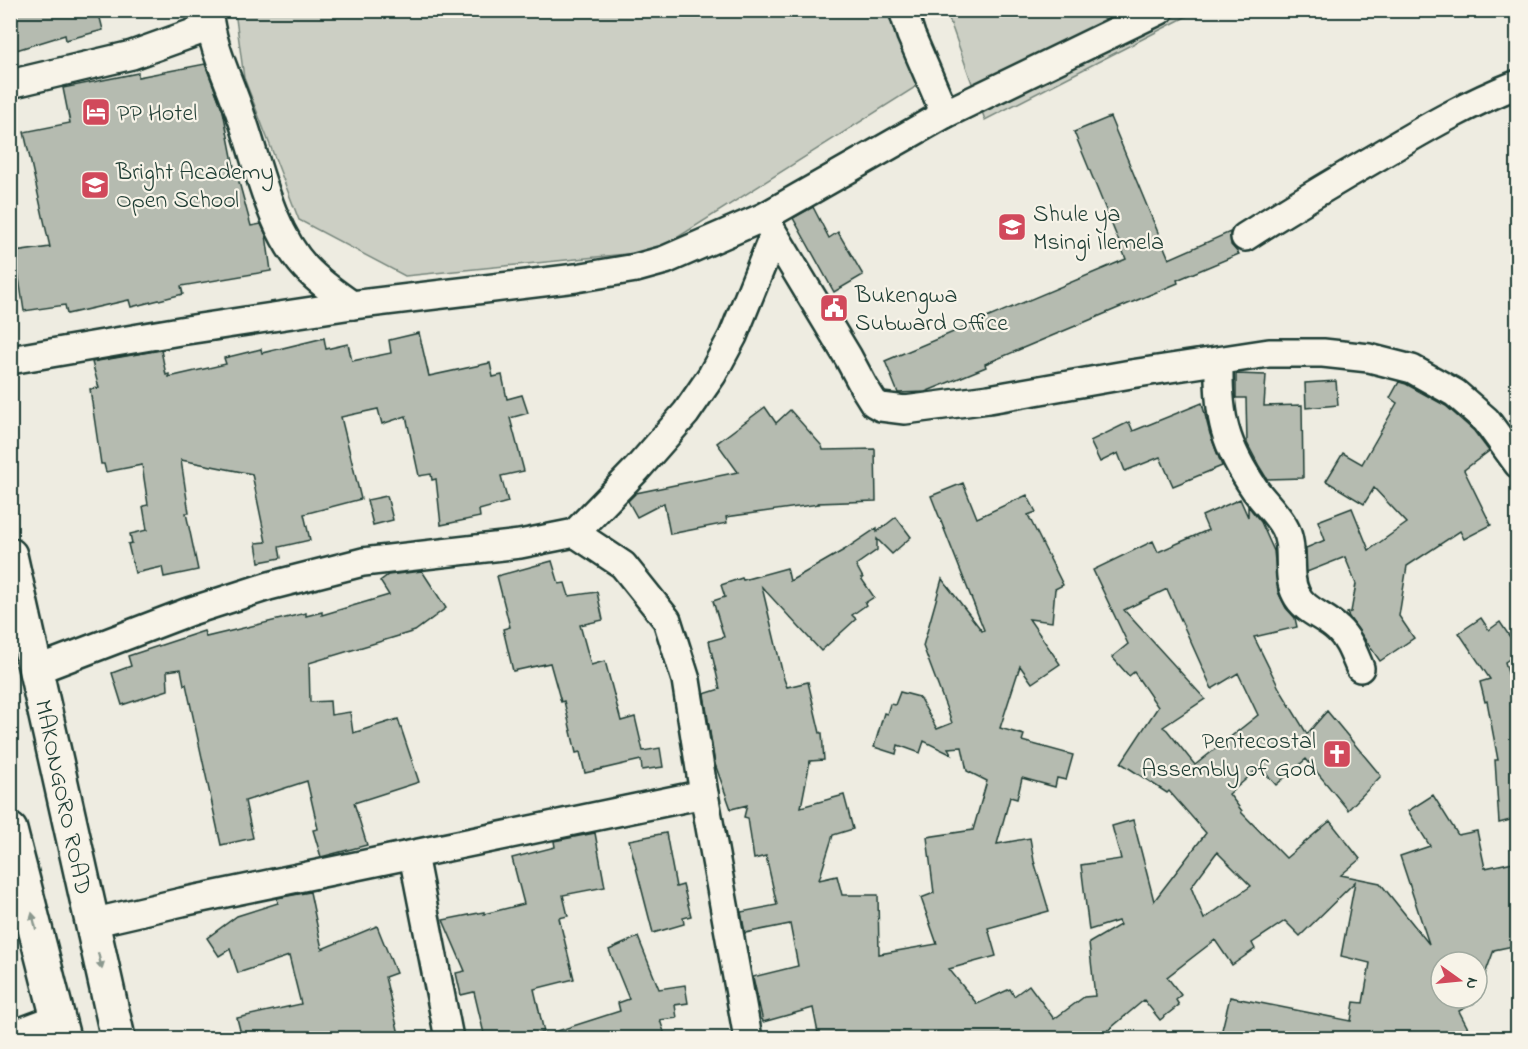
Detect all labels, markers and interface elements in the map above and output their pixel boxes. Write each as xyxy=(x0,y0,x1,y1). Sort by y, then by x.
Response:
hotel icon: PP Hotel xyxy=(80,96,112,128)
place label: PP Hotel xyxy=(117,97,197,132)
place label: Bright Academy Open School xyxy=(115,156,274,219)
school or university icon: Bright Academy Open School xyxy=(79,169,111,201)
place label: Shule ya Msingi Ilemela xyxy=(1033,198,1164,261)
school or university icon: Shule ya Msingi Ilemela xyxy=(996,211,1028,243)
place label: Bukengwa Subward Office xyxy=(854,279,1008,342)
public building icon: Bukengwa Subward Office xyxy=(818,292,850,324)
street label: MAKONGORO ROAD xyxy=(24,697,99,898)
place label: Pentecostal Assembly of God xyxy=(1141,725,1317,789)
church icon: Pentecostal Assembly of God xyxy=(1321,738,1353,770)
one-way arrow xyxy=(28,911,38,930)
north arrow xyxy=(1429,950,1489,1010)
one-way arrow xyxy=(96,952,105,971)
text: N xyxy=(1459,975,1485,992)

